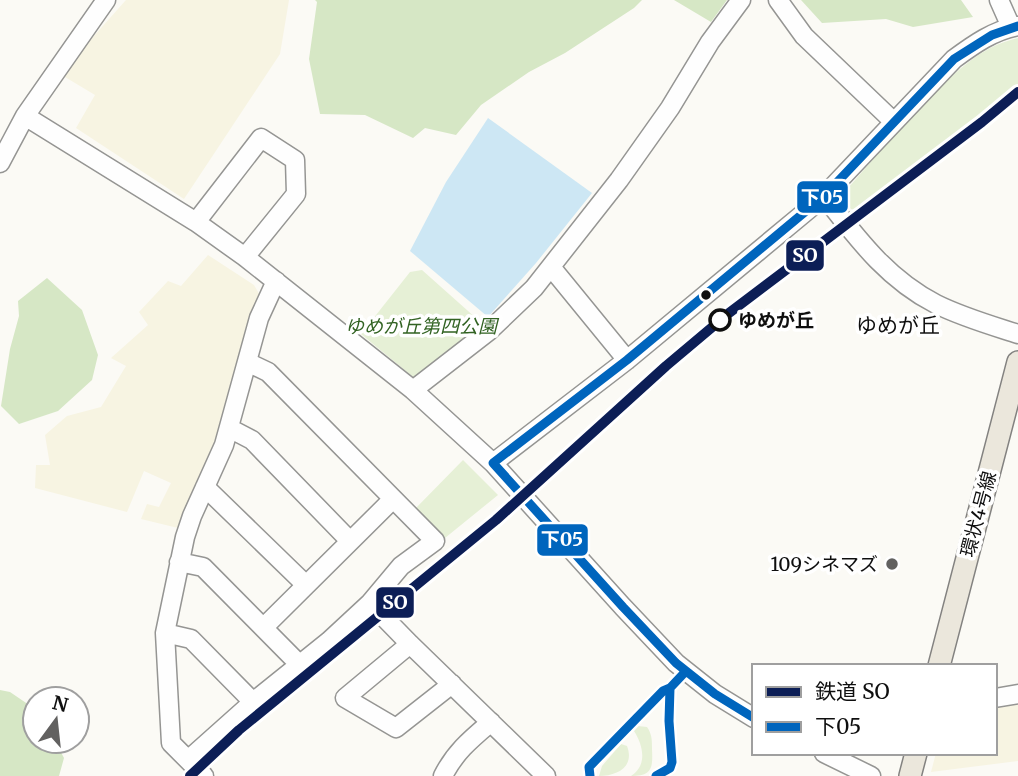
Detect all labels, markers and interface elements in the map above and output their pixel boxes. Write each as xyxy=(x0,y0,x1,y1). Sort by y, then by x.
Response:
line badge: 下05 xyxy=(796,180,849,214)
text: 下05 xyxy=(801,185,843,209)
line badge: SO xyxy=(785,239,825,272)
text: SO xyxy=(792,243,818,267)
unlabelled marker xyxy=(699,288,713,302)
place label: ゆめが丘 xyxy=(738,308,814,332)
marker: ゆめが丘 xyxy=(709,309,731,331)
district label: ゆめが丘 xyxy=(856,312,940,339)
park label: ゆめが丘第四公園 xyxy=(345,314,500,338)
street label: 環状4号線 xyxy=(955,469,1001,559)
line badge: 下05 xyxy=(536,523,589,557)
text: 下05 xyxy=(541,527,583,551)
place label: 109シネマズ xyxy=(771,552,878,576)
marker: 109シネマズ xyxy=(884,556,900,572)
line badge: SO xyxy=(375,586,415,619)
text: SO xyxy=(382,590,408,614)
legend xyxy=(752,664,997,755)
text: 鉄道 SO xyxy=(815,678,890,705)
north arrow xyxy=(21,685,91,755)
text: N xyxy=(50,690,71,717)
text: 下05 xyxy=(815,713,861,740)

